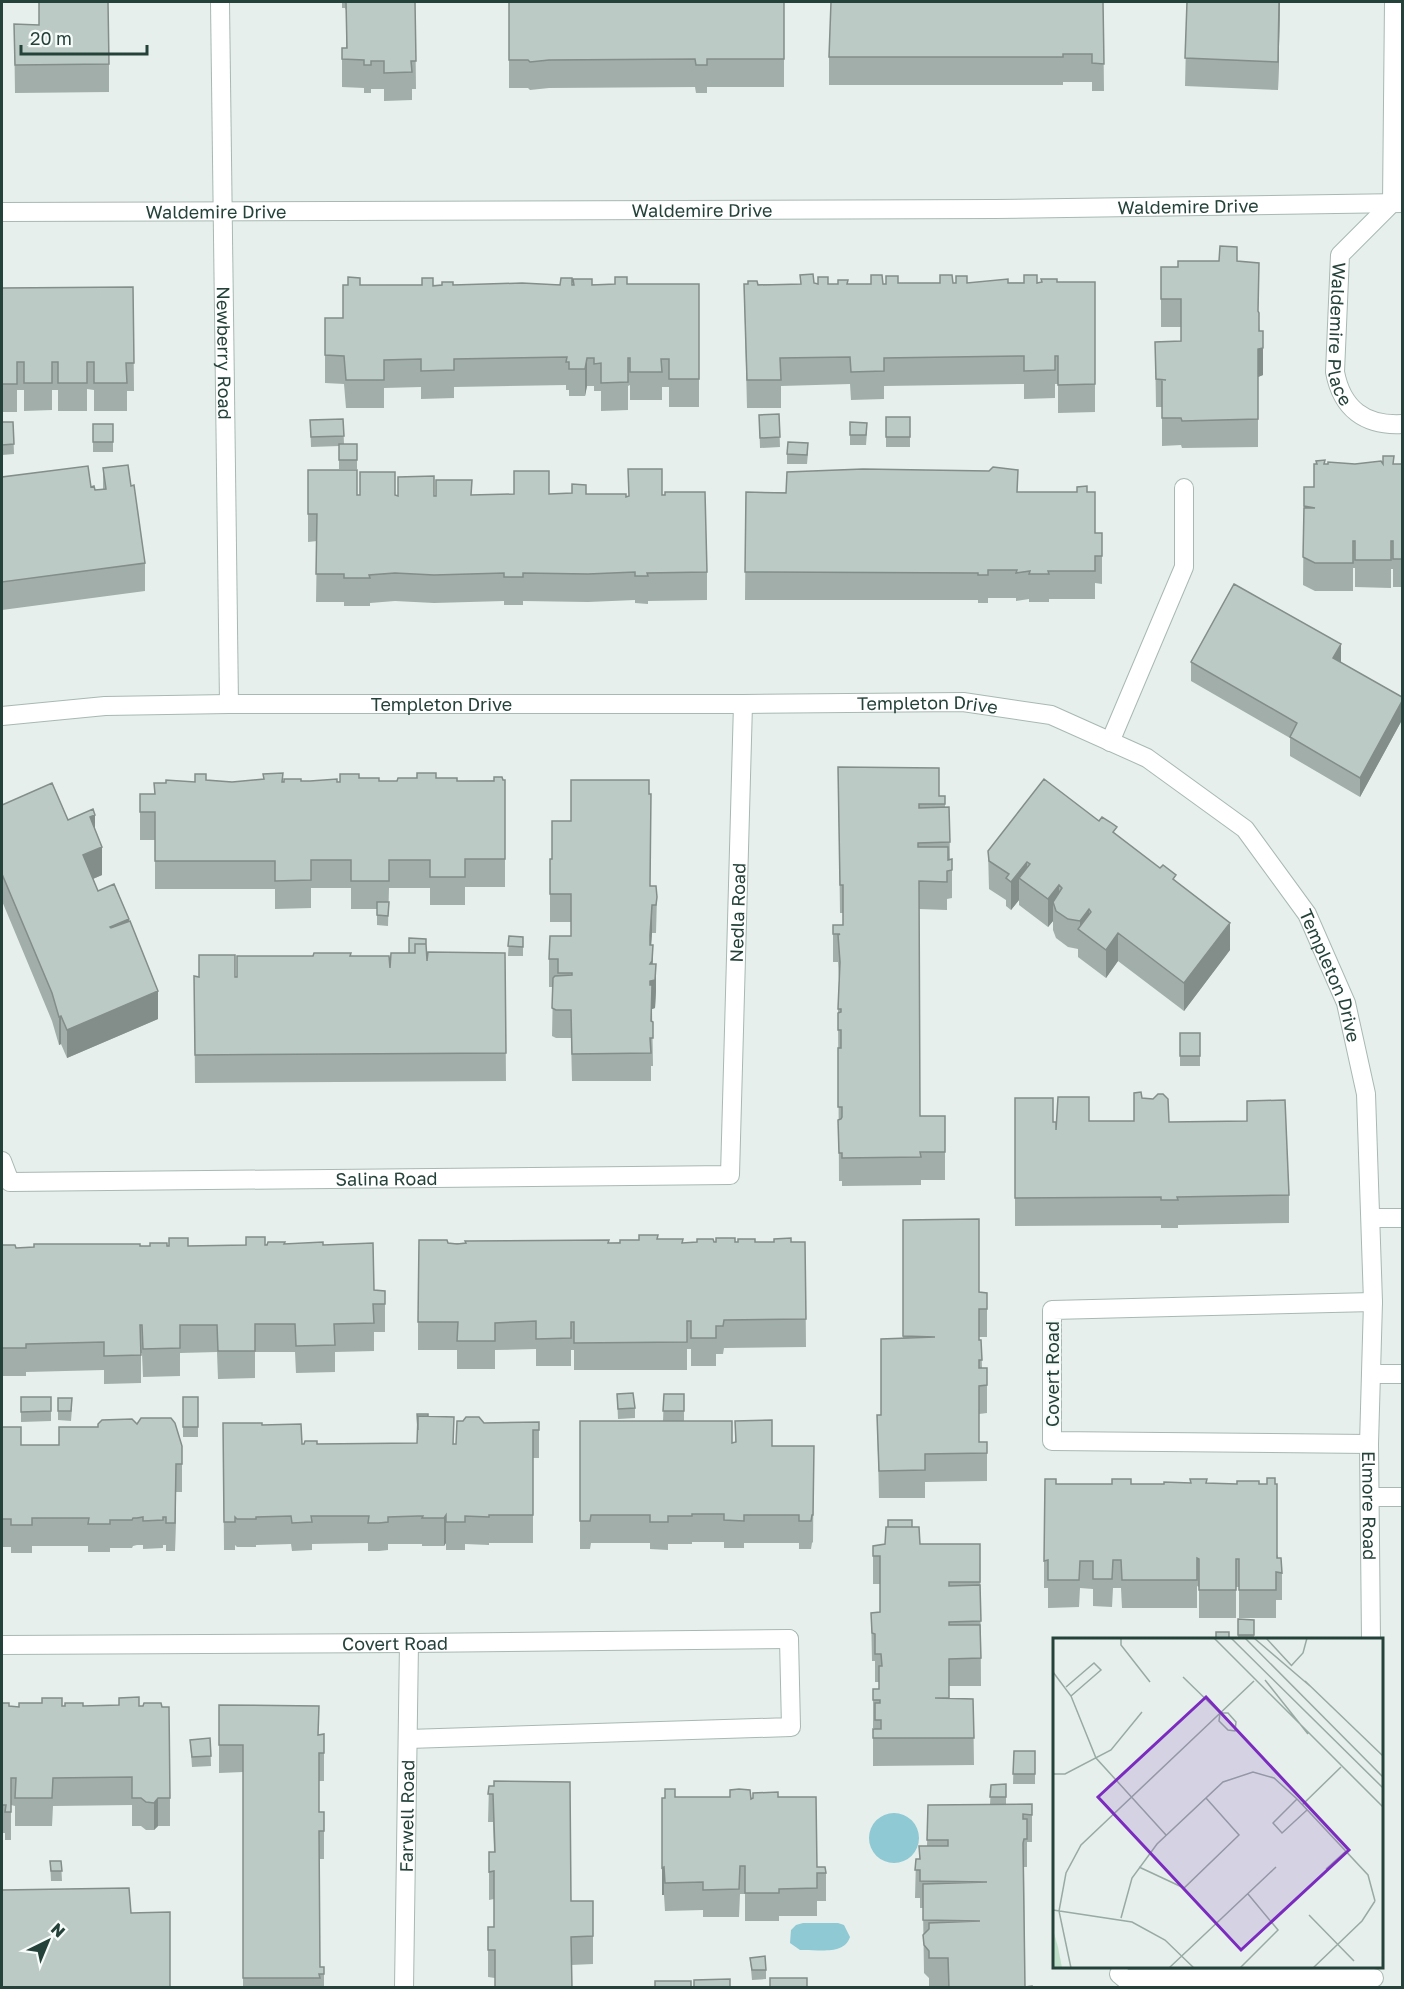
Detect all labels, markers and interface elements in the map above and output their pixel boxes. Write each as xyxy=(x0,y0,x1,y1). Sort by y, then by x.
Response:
scale bar xyxy=(21,18,147,56)
text: 20 m xyxy=(30,27,72,49)
street label: Waldemire Drive xyxy=(1117,194,1259,218)
street label: Waldemire Drive xyxy=(631,199,773,221)
street label: Waldemire Drive xyxy=(145,200,287,223)
street label: Waldemire Place xyxy=(1324,262,1357,410)
street label: Newberry Road xyxy=(213,286,236,420)
street label: Templeton Drive xyxy=(857,691,999,718)
street label: Templeton Drive xyxy=(371,693,512,715)
street label: Nedla Road xyxy=(725,862,750,963)
street label: Templeton Drive xyxy=(1295,905,1365,1044)
street label: Salina Road xyxy=(335,1167,438,1190)
street label: Covert Road xyxy=(1041,1321,1063,1427)
street label: Elmore Road xyxy=(1358,1451,1381,1560)
street label: Covert Road xyxy=(342,1632,448,1654)
inset map xyxy=(1053,1638,1383,1968)
street label: Farwell Road xyxy=(395,1759,418,1873)
north arrow xyxy=(18,1911,78,1971)
text: N xyxy=(47,1919,70,1941)

